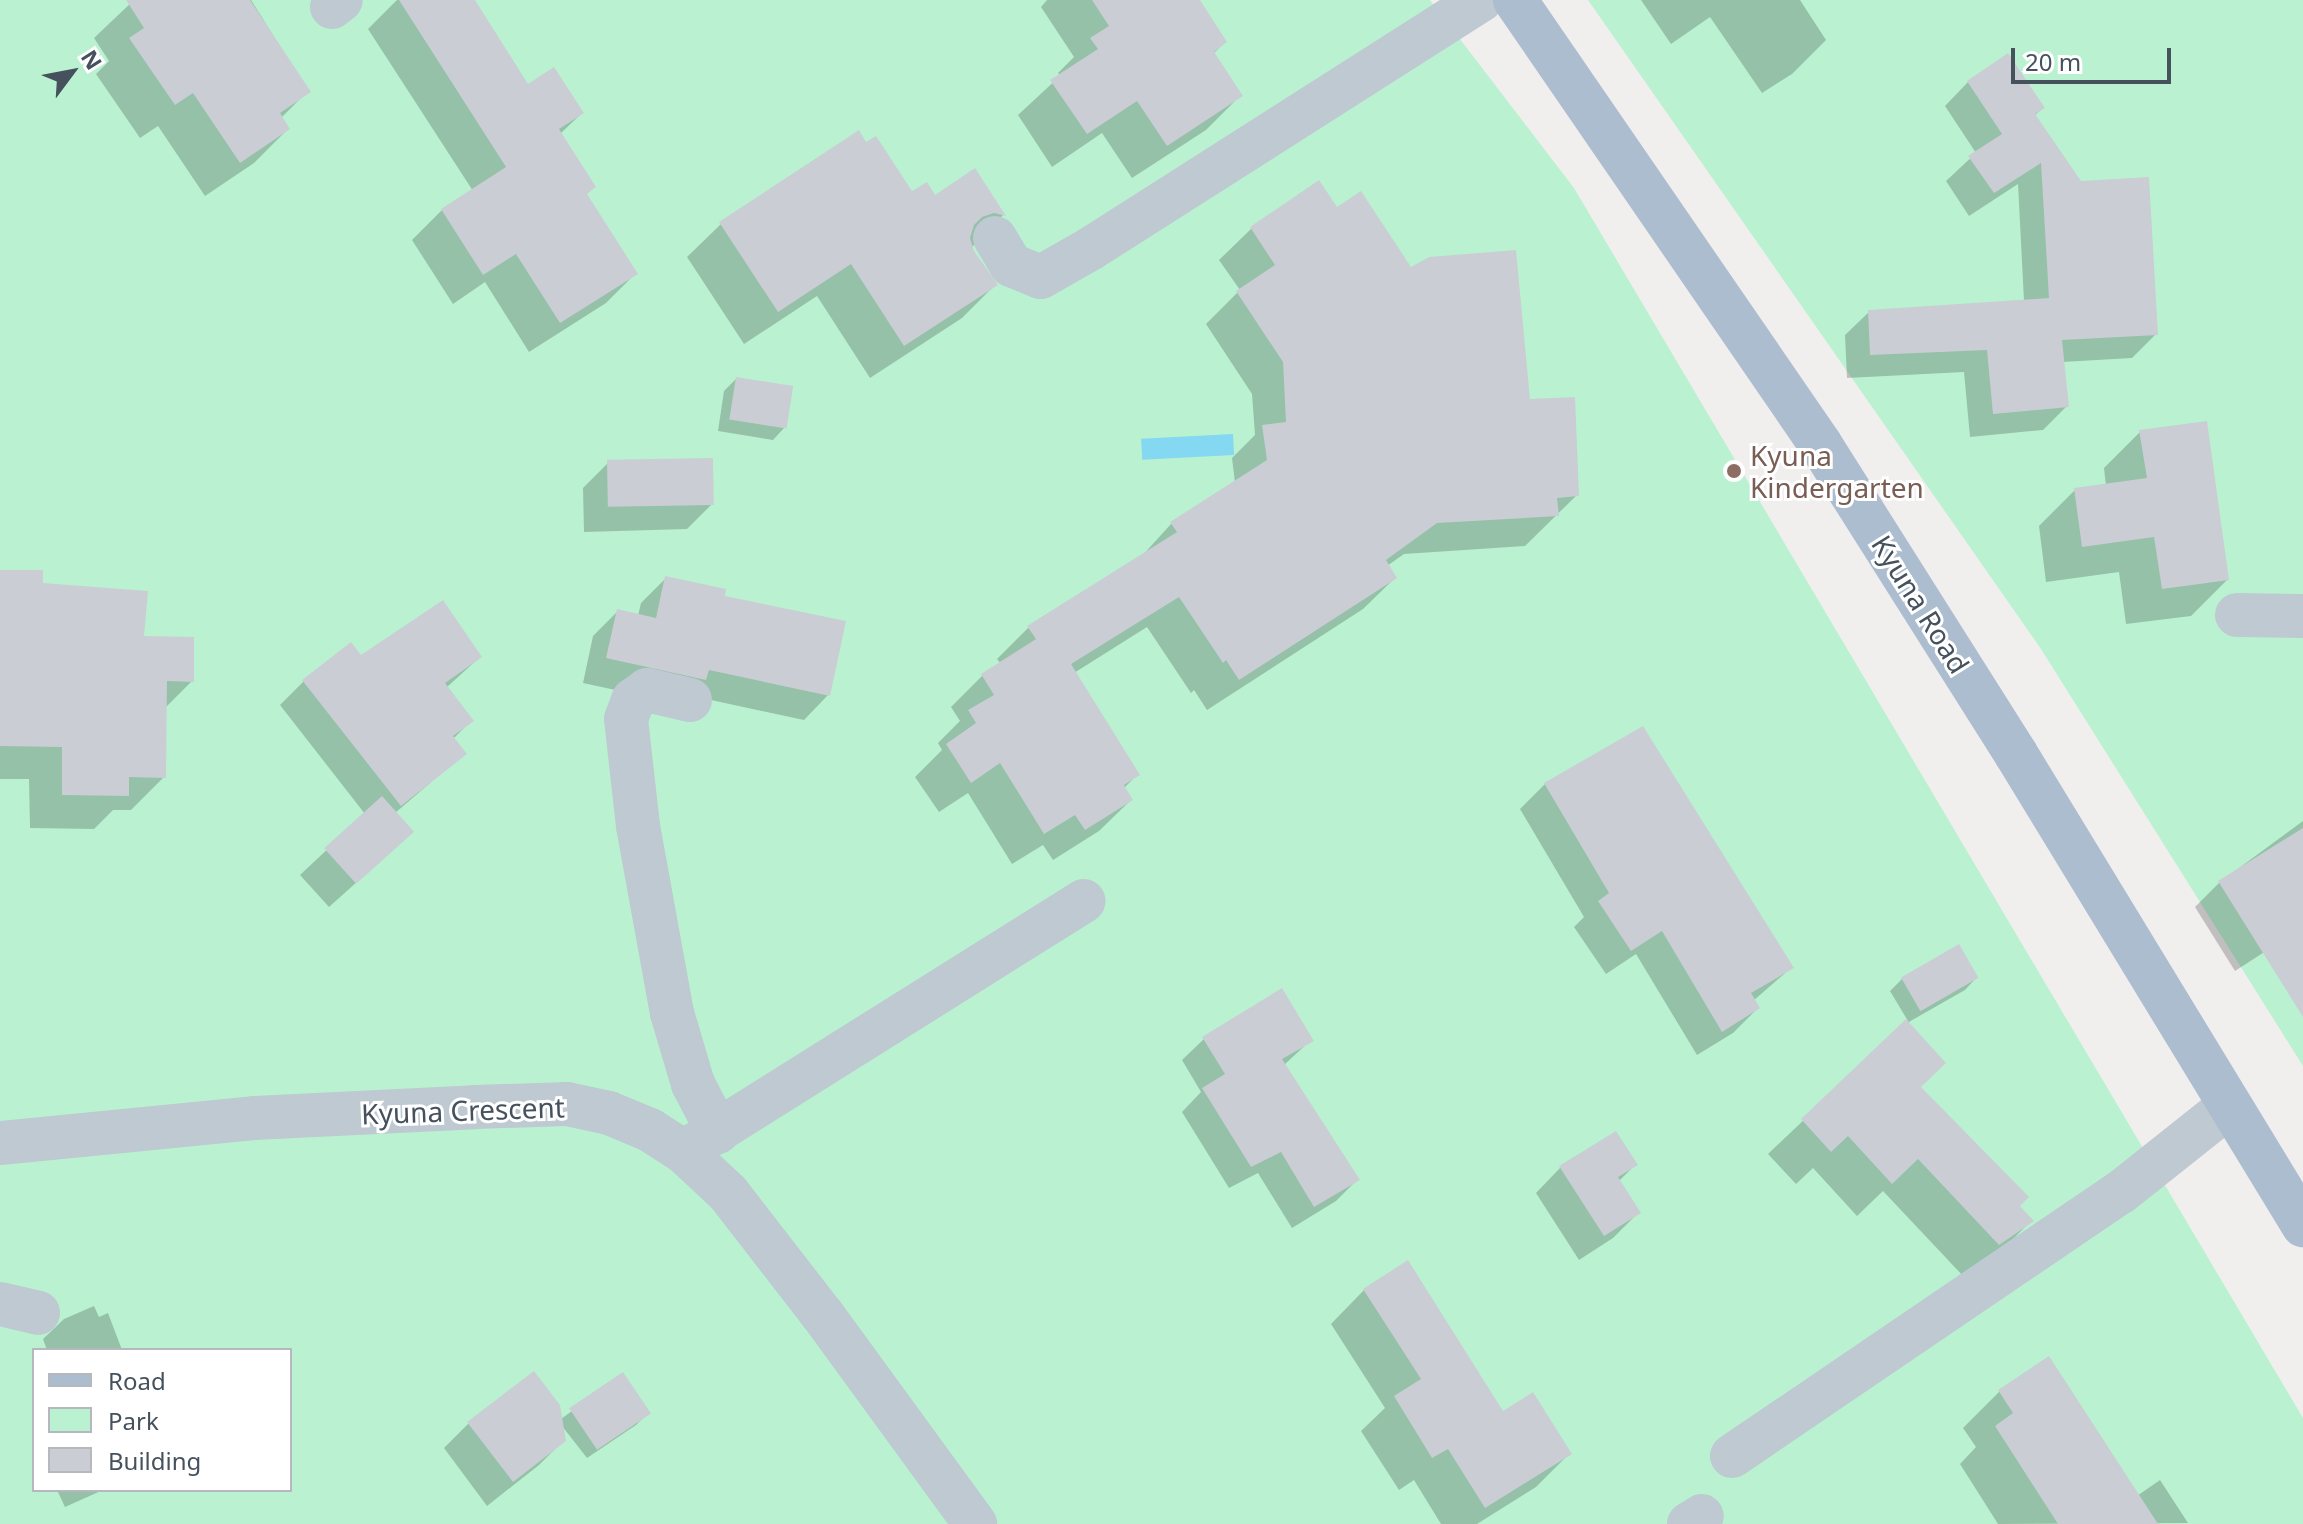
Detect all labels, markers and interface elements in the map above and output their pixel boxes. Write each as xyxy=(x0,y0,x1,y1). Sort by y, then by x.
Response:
north arrow xyxy=(32,32,112,112)
scale bar xyxy=(2015,32,2175,82)
text: N xyxy=(75,44,110,75)
text: 20 m xyxy=(2025,45,2081,78)
place label: Kyuna Kindergarten xyxy=(1750,438,1924,504)
marker: Kyuna Kindergarten xyxy=(1725,462,1743,480)
street label: Kyuna Road xyxy=(1865,529,1977,679)
street label: Kyuna Crescent xyxy=(361,1090,565,1130)
legend xyxy=(32,1348,292,1492)
text: Road xyxy=(108,1364,166,1397)
text: Park xyxy=(108,1404,159,1437)
text: Building xyxy=(108,1444,201,1477)

